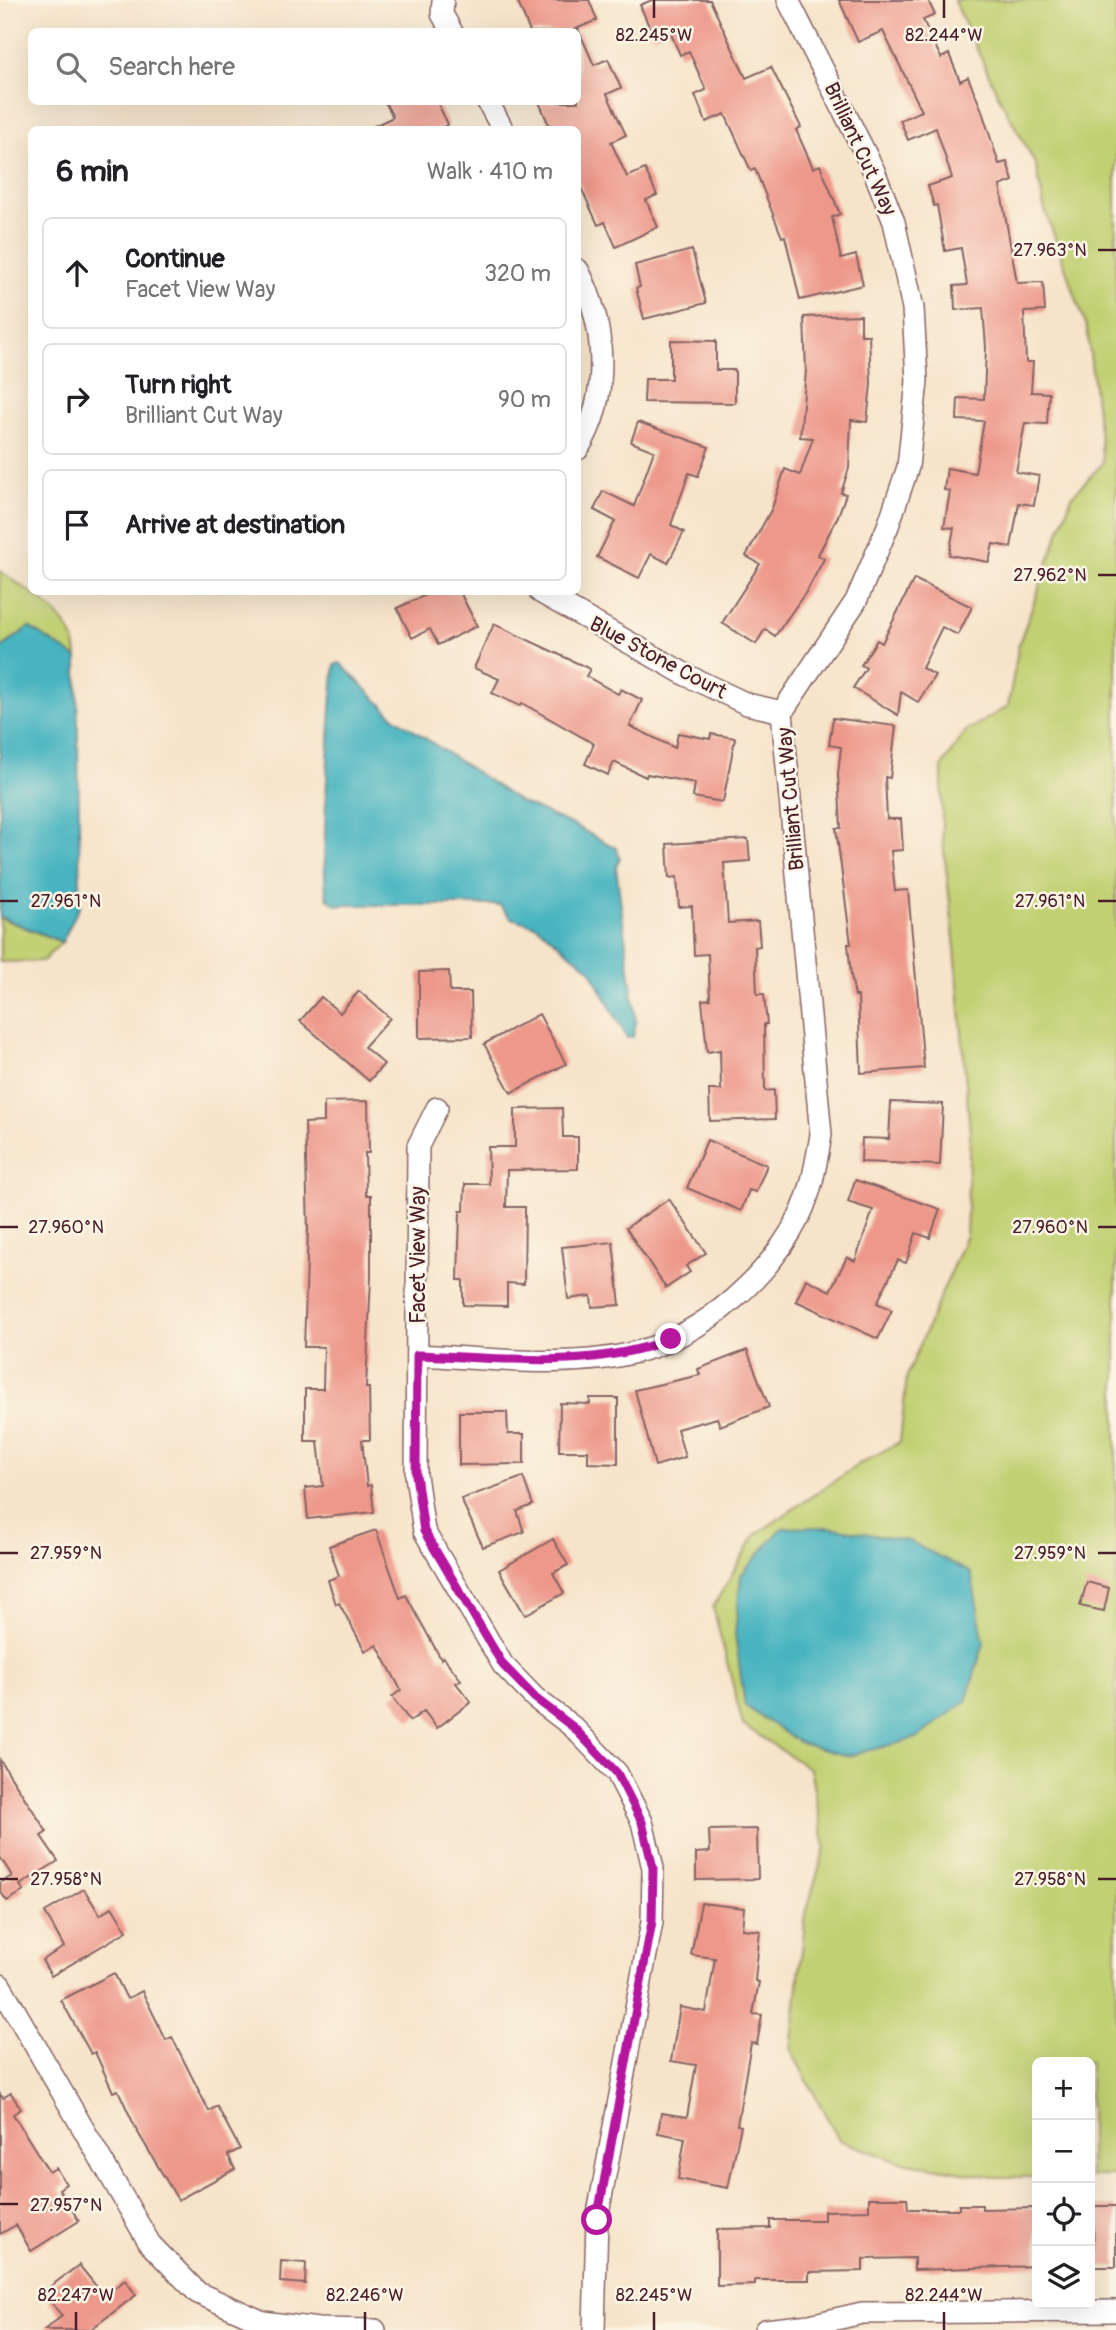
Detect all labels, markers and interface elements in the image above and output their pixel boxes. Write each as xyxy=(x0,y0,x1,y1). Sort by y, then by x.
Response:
text: 82.245°W xyxy=(616,24,692,47)
text: 82.244°W xyxy=(905,24,983,47)
search box xyxy=(28,28,581,105)
icon: search xyxy=(52,48,90,86)
text: Search here xyxy=(108,51,235,83)
street label: Brilliant Cut Way xyxy=(817,78,903,220)
text: 6 min xyxy=(56,153,129,190)
text: Walk · 410 m xyxy=(427,157,553,186)
text: 27.963°N xyxy=(1013,239,1087,262)
text: Continue xyxy=(125,243,225,275)
icon: ahead xyxy=(58,254,96,292)
text: 320 m xyxy=(484,259,551,288)
text: Facet View Way xyxy=(125,275,275,304)
text: Turn right xyxy=(125,369,231,401)
icon: right xyxy=(58,380,96,418)
text: 90 m xyxy=(498,385,551,414)
text: Brilliant Cut Way xyxy=(125,401,283,430)
icon: arrive xyxy=(58,506,96,544)
text: Arrive at destination xyxy=(125,509,345,541)
text: 27.962°N xyxy=(1013,564,1087,587)
street label: Blue Stone Court xyxy=(585,610,732,706)
street label: Brilliant Cut Way xyxy=(771,726,811,872)
text: 27.961°N xyxy=(31,890,101,913)
text: 27.961°N xyxy=(1015,890,1085,913)
street label: Facet View Way xyxy=(405,1186,432,1324)
text: 27.960°N xyxy=(28,1216,104,1239)
text: 27.960°N xyxy=(1012,1216,1088,1239)
route end xyxy=(655,1323,686,1354)
text: 27.959°N xyxy=(30,1542,102,1565)
text: 27.959°N xyxy=(1014,1542,1086,1565)
text: 27.958°N xyxy=(30,1868,102,1891)
text: 27.958°N xyxy=(1014,1868,1086,1891)
map controls xyxy=(1032,2057,1095,2309)
button: + xyxy=(1032,2057,1095,2120)
button: − xyxy=(1032,2120,1095,2183)
button: locate xyxy=(1032,2183,1095,2246)
text: 27.957°N xyxy=(30,2194,102,2217)
route start xyxy=(581,2204,612,2235)
button: layers xyxy=(1032,2246,1095,2309)
text: 82.247°W xyxy=(38,2284,114,2307)
text: 82.246°W xyxy=(326,2284,404,2307)
text: 82.245°W xyxy=(616,2284,692,2307)
text: 82.244°W xyxy=(905,2284,983,2307)

